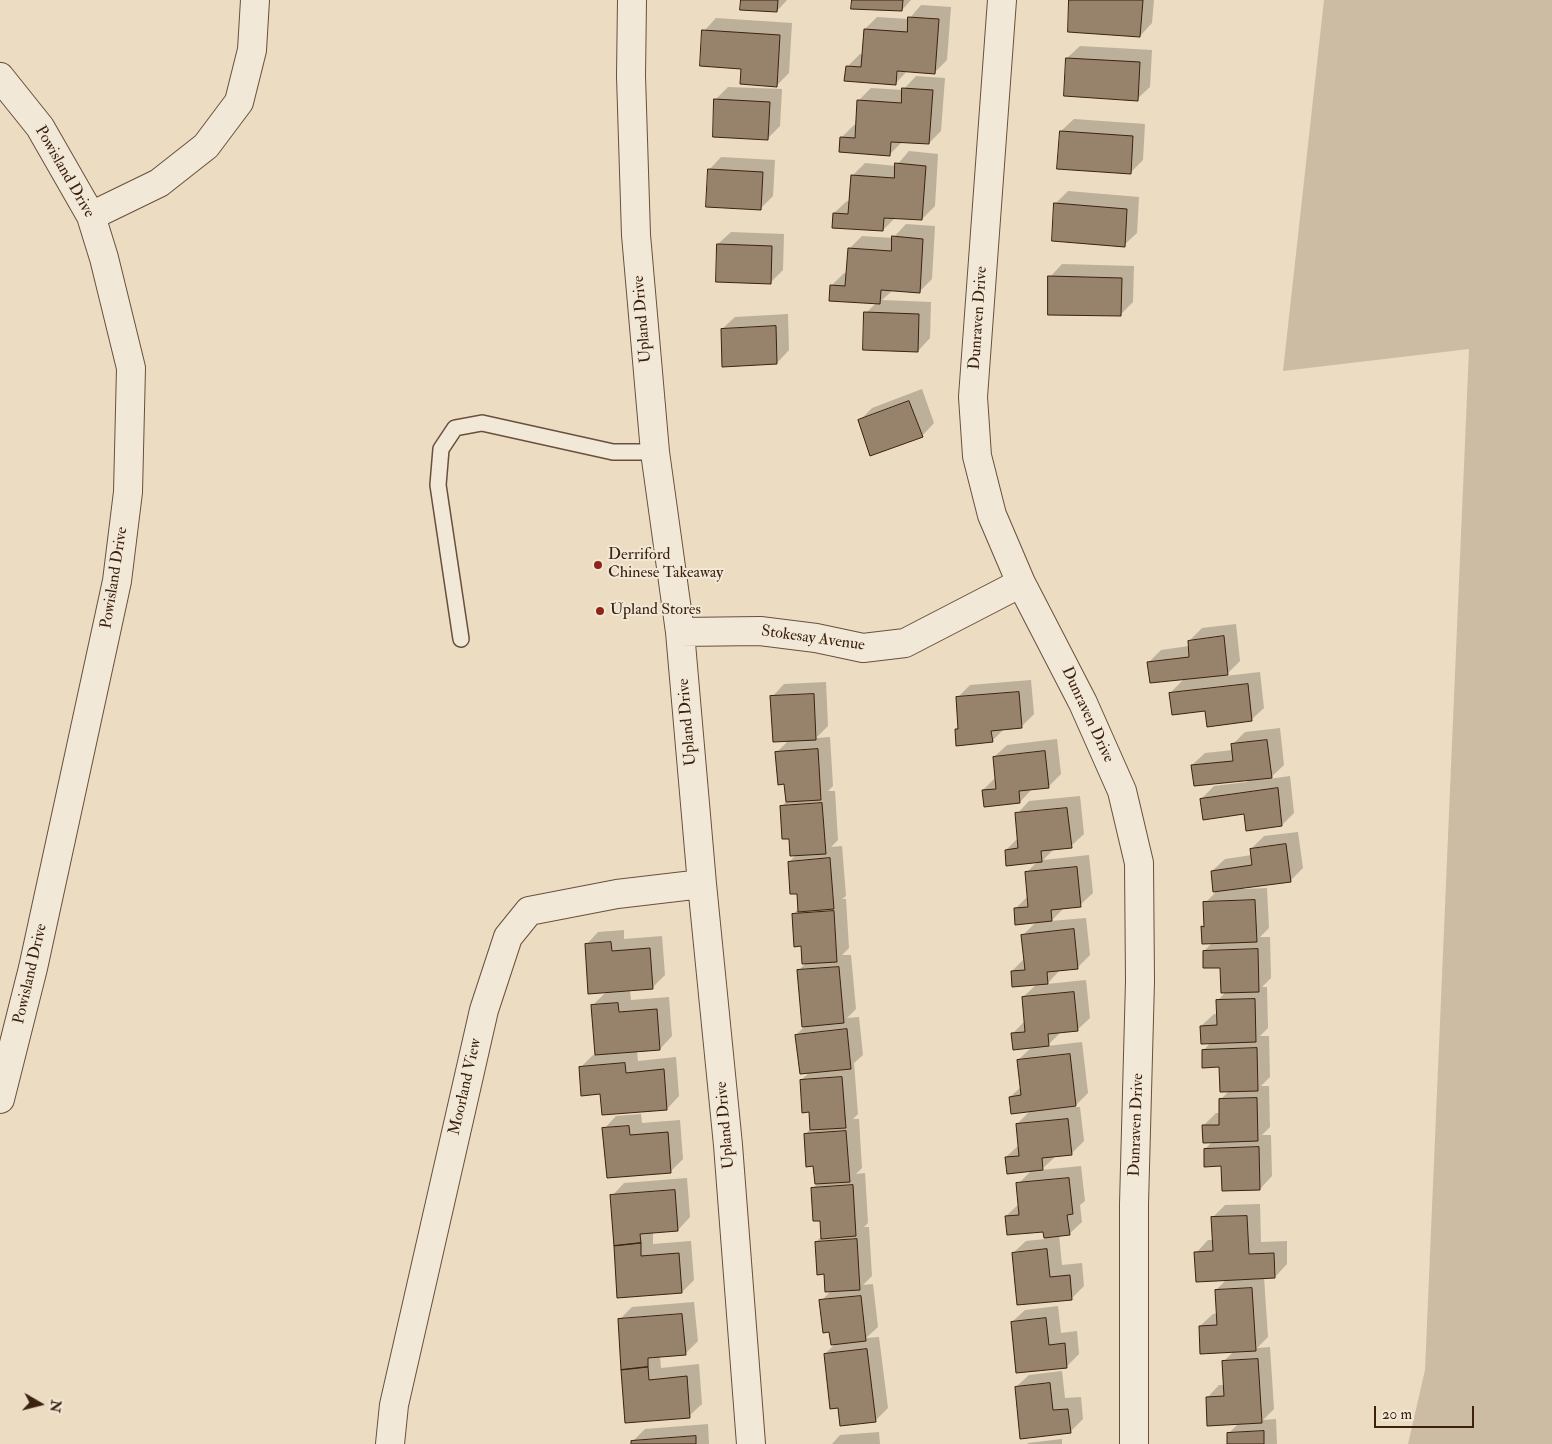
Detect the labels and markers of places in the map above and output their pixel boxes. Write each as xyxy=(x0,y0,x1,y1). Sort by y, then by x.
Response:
place label: Derriford Chinese Takeaway xyxy=(608,546,723,584)
marker: Derriford Chinese Takeaway xyxy=(592,559,604,571)
place label: Upland Stores xyxy=(610,601,701,621)
marker: Upland Stores xyxy=(594,605,606,617)

